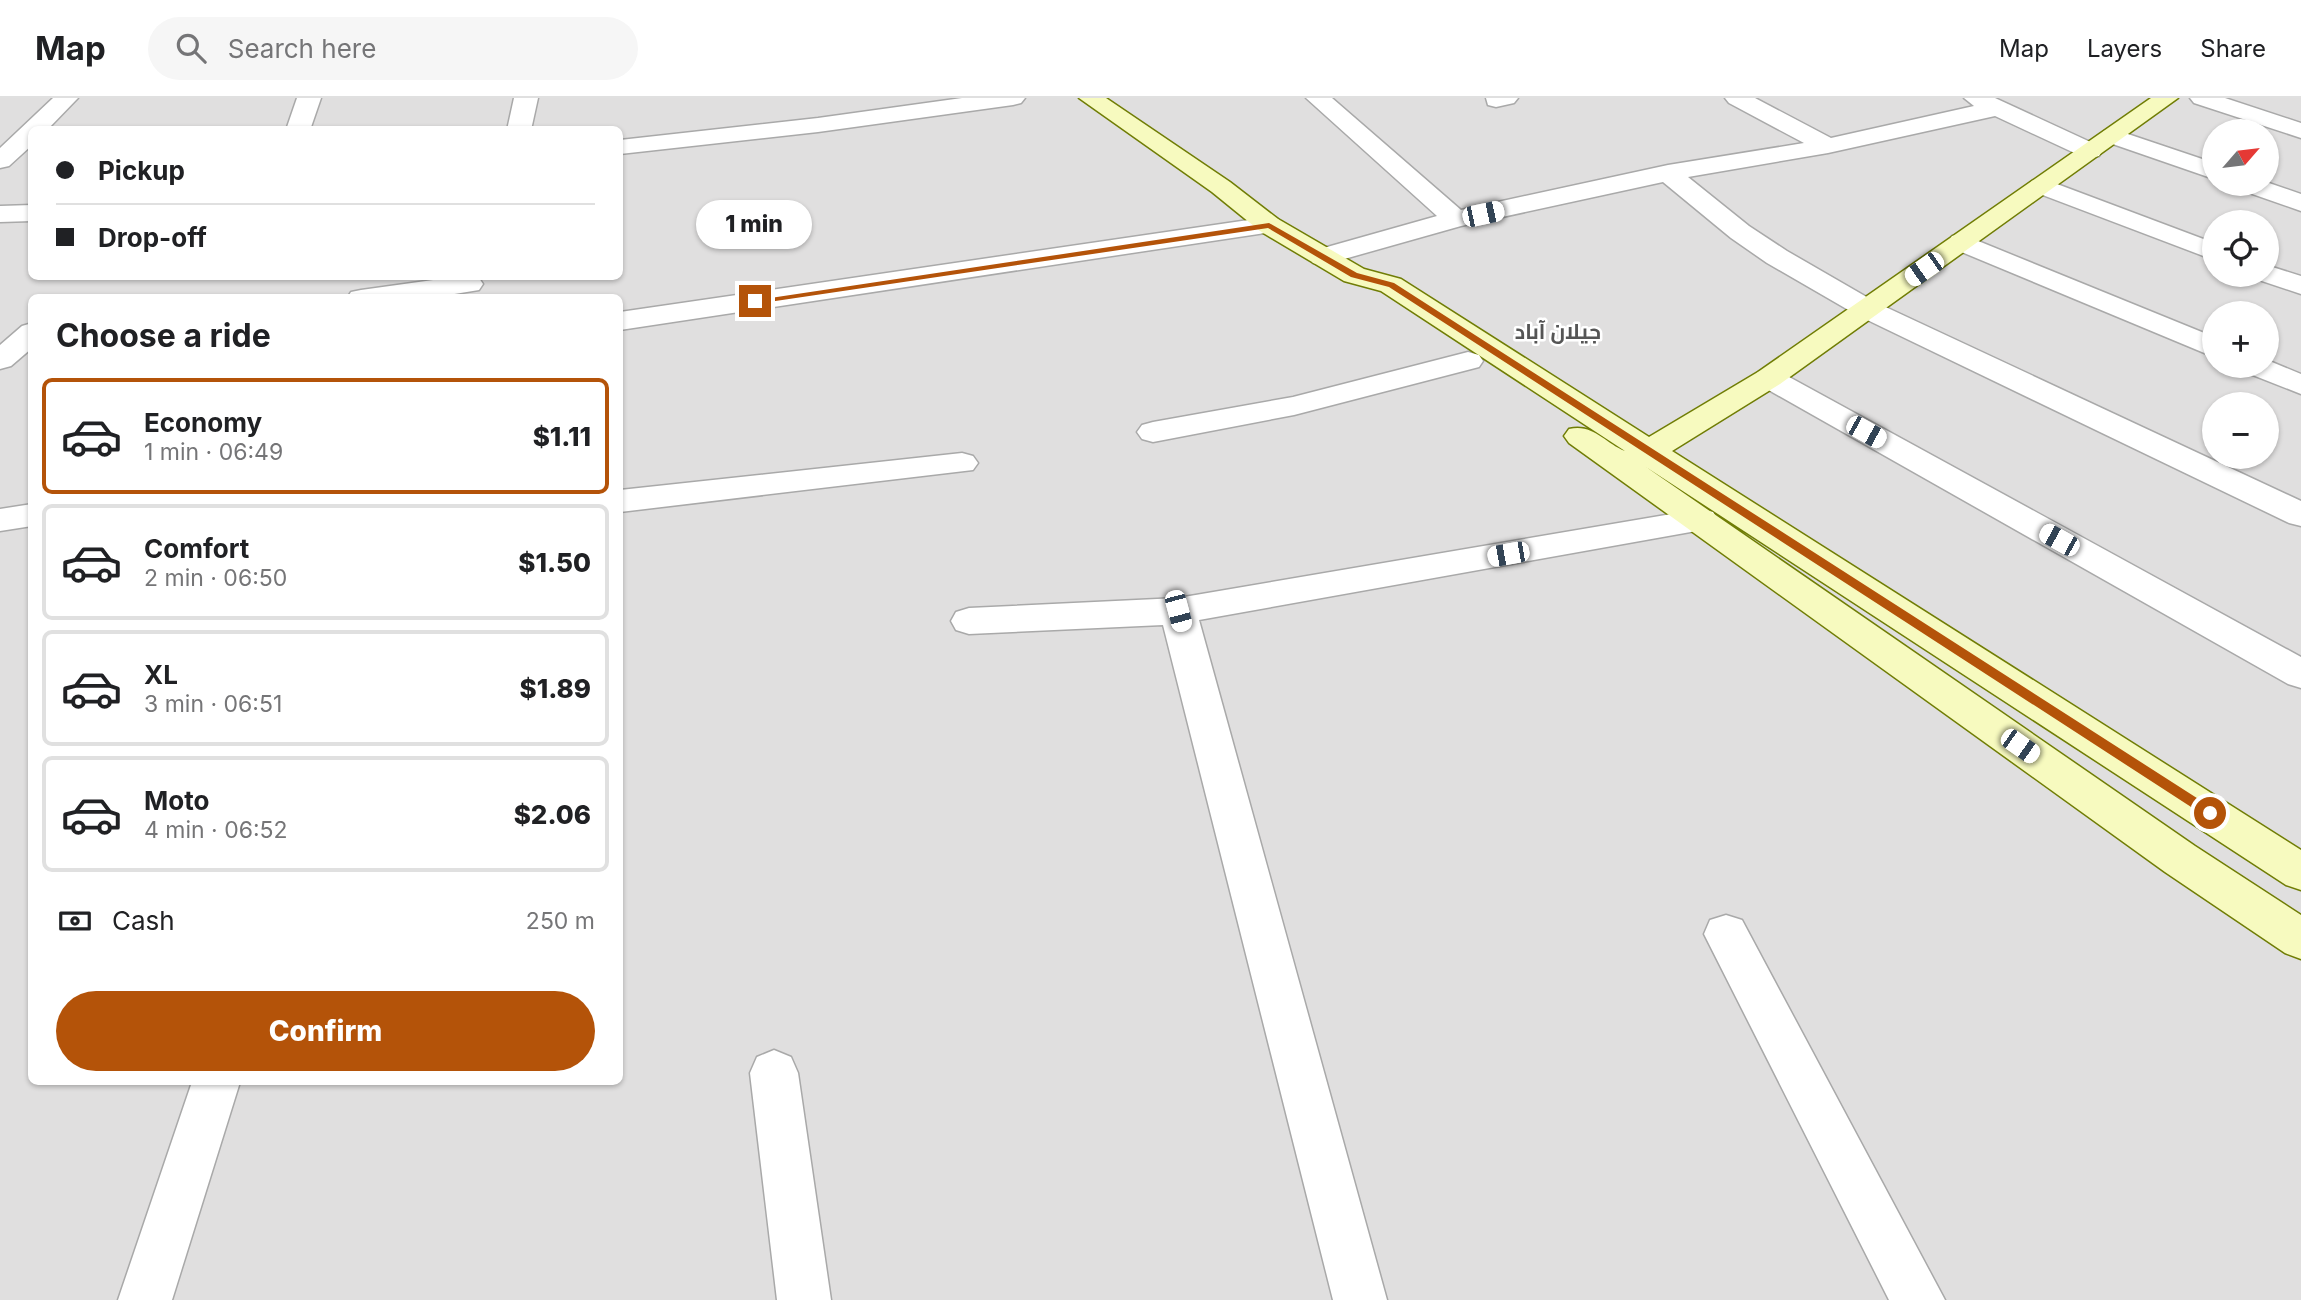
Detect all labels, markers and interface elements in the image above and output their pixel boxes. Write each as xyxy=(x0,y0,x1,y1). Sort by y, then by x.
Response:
search box xyxy=(148,17,638,80)
text: Map xyxy=(35,28,106,68)
icon: search xyxy=(172,29,210,67)
text: Search here xyxy=(228,33,376,64)
text: Map xyxy=(1999,34,2049,63)
text: Layers xyxy=(2087,34,2162,63)
text: Share xyxy=(2200,34,2266,63)
north arrow xyxy=(2202,119,2278,196)
map controls xyxy=(2202,119,2279,469)
text: Pickup xyxy=(98,155,185,186)
car xyxy=(1461,199,1506,229)
callout: 1 min xyxy=(697,200,813,248)
text: 1 min xyxy=(725,210,783,238)
button: locate xyxy=(2202,210,2279,287)
text: Drop-off xyxy=(98,222,207,253)
car xyxy=(1901,248,1948,290)
route end xyxy=(739,285,771,317)
button: + xyxy=(2202,301,2279,378)
text: Choose a ride xyxy=(56,316,271,355)
district label: جیلان آباد xyxy=(1515,319,1601,344)
button: − xyxy=(2202,392,2279,469)
icon: car xyxy=(60,405,123,468)
text: Economy xyxy=(144,407,262,438)
car xyxy=(1843,413,1890,451)
text: $1.11 xyxy=(533,421,591,452)
text: 1 min · 06:49 xyxy=(144,438,283,466)
car xyxy=(2036,521,2083,559)
icon: car xyxy=(60,531,123,594)
text: Comfort xyxy=(144,533,249,564)
car xyxy=(1486,540,1531,568)
text: $1.50 xyxy=(518,547,591,578)
text: 2 min · 06:50 xyxy=(144,564,287,592)
car xyxy=(1163,588,1194,634)
icon: car xyxy=(60,657,123,720)
text: XL xyxy=(144,659,178,690)
text: $1.89 xyxy=(520,673,591,704)
text: 3 min · 06:51 xyxy=(144,690,282,718)
car xyxy=(1997,725,2044,767)
icon: car xyxy=(60,783,123,846)
text: Moto xyxy=(144,785,209,816)
route start xyxy=(2194,797,2226,829)
text: $2.06 xyxy=(514,799,591,830)
text: 4 min · 06:52 xyxy=(144,816,288,844)
icon: cash xyxy=(56,902,94,940)
text: Cash xyxy=(112,905,175,936)
text: 250 m xyxy=(526,907,595,935)
button: Confirm xyxy=(56,991,595,1071)

